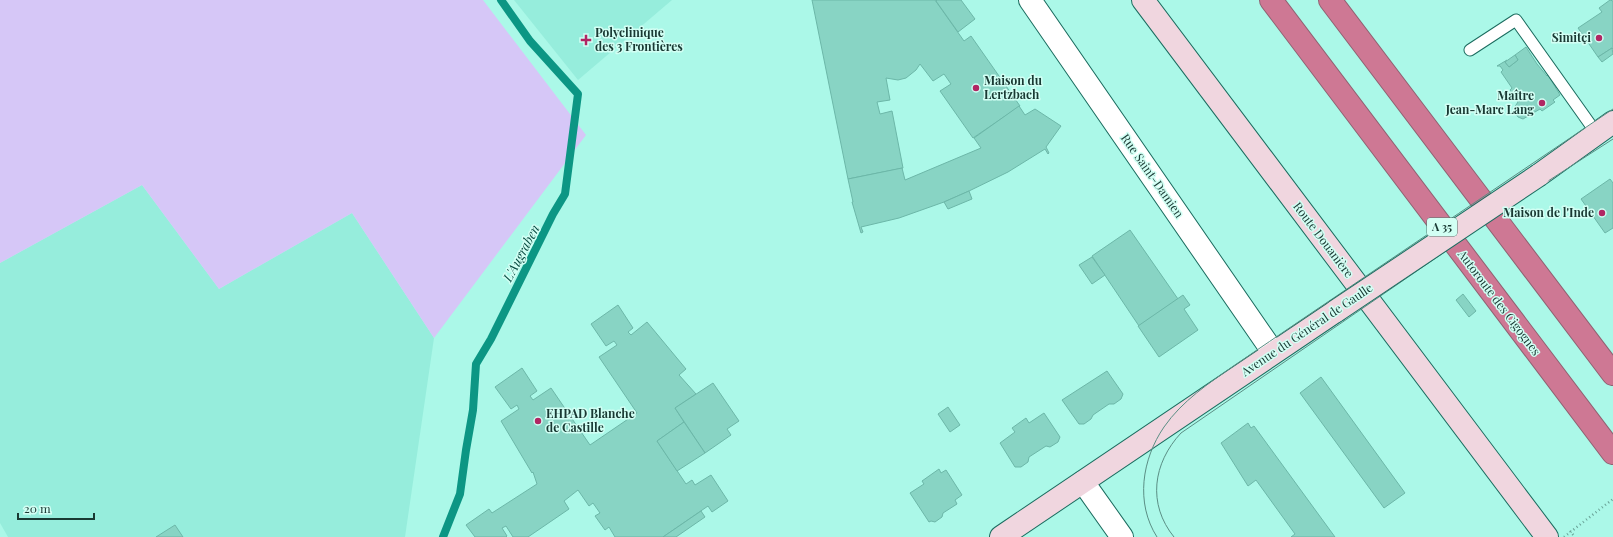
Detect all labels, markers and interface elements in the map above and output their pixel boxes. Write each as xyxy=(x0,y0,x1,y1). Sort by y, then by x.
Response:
place label: Polyclinique des 3 Frontières xyxy=(595,24,683,54)
place label: Simitçi xyxy=(1552,29,1591,45)
marker: Simitçi xyxy=(1594,33,1604,43)
marker: Polyclinique des 3 Frontières xyxy=(580,34,592,46)
place label: Maison du Lertzbach xyxy=(984,72,1043,102)
marker: Maison du Lertzbach xyxy=(971,83,981,93)
place label: Maître Jean-Marc Lang xyxy=(1445,87,1534,117)
marker: Maître Jean-Marc Lang xyxy=(1537,98,1547,108)
street label: Rue Saint-Damien xyxy=(1118,130,1188,221)
street label: Route Douanière xyxy=(1290,198,1357,280)
place label: Maison de l'Inde xyxy=(1503,204,1594,220)
marker: Maison de l'Inde xyxy=(1597,208,1607,218)
road number: A 35 xyxy=(1427,218,1457,236)
water label: L'Augraben xyxy=(498,221,543,285)
street label: Autoroute des Cigognes xyxy=(1454,246,1545,358)
street label: Avenue du Général de Gaulle xyxy=(1237,279,1375,380)
place label: EHPAD Blanche de Castille xyxy=(546,405,635,435)
marker: EHPAD Blanche de Castille xyxy=(533,416,543,426)
scale bar xyxy=(18,495,94,521)
text: 20 m xyxy=(24,500,51,516)

